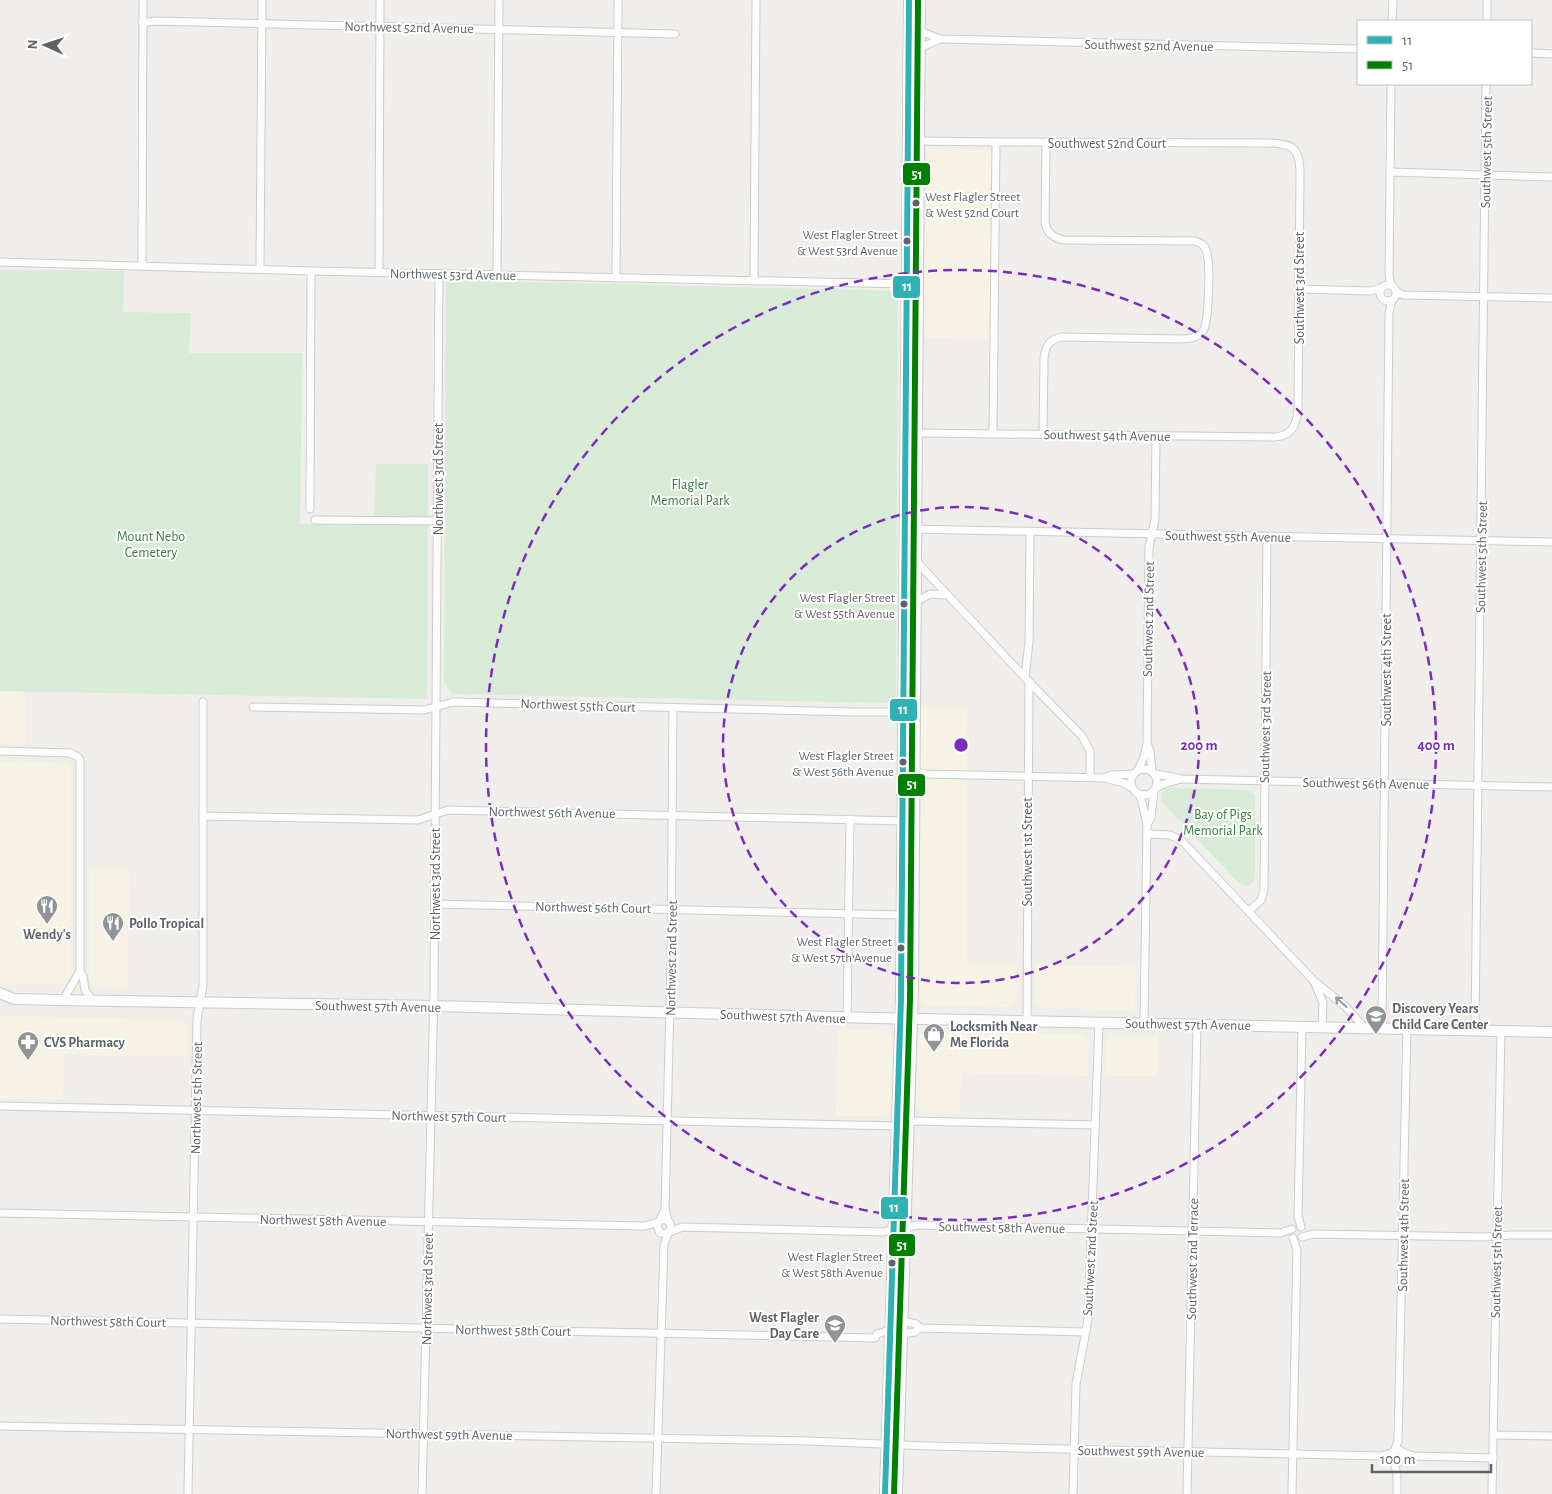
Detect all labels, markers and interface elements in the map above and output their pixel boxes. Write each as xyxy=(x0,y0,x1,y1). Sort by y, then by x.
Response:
north arrow xyxy=(20,20,70,70)
street label: Northwest 52nd Avenue xyxy=(344,20,474,36)
legend xyxy=(1357,20,1532,85)
text: 11 xyxy=(1402,33,1412,48)
street label: Southwest 52nd Avenue xyxy=(1084,38,1214,54)
text: N xyxy=(26,39,40,50)
text: 51 xyxy=(1402,58,1413,73)
street label: Southwest 5th Street xyxy=(1479,95,1495,208)
street label: Southwest 52nd Court xyxy=(1048,137,1167,151)
line badge: 51 xyxy=(902,162,931,186)
text: 51 xyxy=(911,168,923,182)
place label: West Flagler Street & West 52nd Court xyxy=(925,191,1020,220)
marker: West Flagler Street & West 52nd Court xyxy=(911,198,921,208)
place label: West Flagler Street & West 53rd Avenue xyxy=(797,229,898,258)
street label: Southwest 3rd Street xyxy=(1293,231,1307,344)
marker: West Flagler Street & West 53rd Avenue xyxy=(902,236,912,246)
street label: Northwest 53rd Avenue xyxy=(390,267,516,283)
line badge: 11 xyxy=(892,275,921,299)
text: 11 xyxy=(902,280,912,294)
street label: Northwest 3rd Street xyxy=(432,422,446,535)
street label: Southwest 54th Avenue xyxy=(1043,428,1171,444)
park label: Flagler Memorial Park xyxy=(650,478,730,508)
street label: Southwest 5th Street xyxy=(1474,500,1490,613)
street label: Southwest 55th Avenue xyxy=(1165,529,1291,545)
park label: Mount Nebo Cemetery xyxy=(117,530,185,560)
street label: Southwest 2nd Street xyxy=(1141,561,1157,677)
place label: West Flagler Street & West 55th Avenue xyxy=(794,592,895,621)
marker: West Flagler Street & West 55th Avenue xyxy=(899,599,909,609)
street label: Southwest 4th Street xyxy=(1380,613,1394,727)
street label: Southwest 3rd Street xyxy=(1258,670,1274,783)
street label: Northwest 55th Court xyxy=(520,697,636,715)
line badge: 11 xyxy=(889,698,918,722)
text: 11 xyxy=(898,703,908,717)
centre of rings xyxy=(952,736,970,754)
text: 200 m xyxy=(1180,738,1218,753)
text: 400 m xyxy=(1417,738,1455,753)
place label: West Flagler Street & West 56th Avenue xyxy=(792,750,894,779)
marker: West Flagler Street & West 56th Avenue xyxy=(898,757,908,767)
line badge: 51 xyxy=(897,773,926,797)
street label: Southwest 56th Avenue xyxy=(1302,776,1429,792)
text: 51 xyxy=(906,778,918,792)
street label: Southwest 1st Street xyxy=(1021,797,1035,907)
street label: Northwest 56th Avenue xyxy=(488,805,616,821)
park label: Bay of Pigs Memorial Park xyxy=(1183,808,1263,838)
street label: Northwest 3rd Street xyxy=(429,827,443,940)
restaurant icon: Wendy's xyxy=(35,894,59,925)
street label: Northwest 2nd Street xyxy=(664,899,680,1016)
street label: Northwest 56th Court xyxy=(535,900,652,916)
restaurant icon: Pollo Tropical xyxy=(101,911,125,942)
place label: Pollo Tropical xyxy=(129,917,204,931)
place label: Wendy's xyxy=(23,928,71,942)
place label: West Flagler Street & West 57th Avenue xyxy=(791,936,892,965)
marker: West Flagler Street & West 57th Avenue xyxy=(896,943,906,953)
one-way arrow xyxy=(1335,997,1348,1008)
street label: Southwest 57th Avenue xyxy=(315,999,441,1015)
place label: Discovery Years Child Care Center xyxy=(1392,1002,1488,1032)
school or university icon: Discovery Years Child Care Center xyxy=(1364,1004,1388,1035)
street label: Southwest 57th Avenue xyxy=(720,1008,846,1026)
street label: Southwest 57th Avenue xyxy=(1125,1017,1251,1033)
place label: Locksmith Near Me Florida xyxy=(950,1020,1037,1050)
shop icon: Locksmith Near Me Florida xyxy=(922,1022,946,1053)
pharmacy icon: CVS Pharmacy xyxy=(16,1030,40,1061)
place label: CVS Pharmacy xyxy=(44,1036,126,1050)
street label: Northwest 5th Street xyxy=(189,1041,205,1154)
street label: Northwest 57th Court xyxy=(391,1109,507,1125)
street label: Southwest 4th Street xyxy=(1396,1178,1412,1292)
line badge: 11 xyxy=(880,1196,909,1220)
street label: Southwest 2nd Terrace xyxy=(1185,1198,1201,1320)
street label: Southwest 2nd Street xyxy=(1081,1199,1101,1316)
text: 11 xyxy=(889,1201,899,1215)
street label: Southwest 5th Street xyxy=(1489,1205,1505,1318)
street label: Northwest 58th Avenue xyxy=(259,1213,387,1229)
street label: Southwest 58th Avenue xyxy=(938,1220,1066,1236)
street label: Northwest 3rd Street xyxy=(420,1232,436,1345)
line badge: 51 xyxy=(888,1233,916,1257)
text: 51 xyxy=(896,1239,908,1253)
place label: West Flagler Street & West 58th Avenue xyxy=(781,1251,883,1280)
marker: West Flagler Street & West 58th Avenue xyxy=(887,1258,897,1268)
place label: West Flagler Day Care xyxy=(749,1311,819,1341)
school or university icon: West Flagler Day Care xyxy=(823,1313,847,1344)
street label: Northwest 58th Court xyxy=(50,1314,167,1330)
street label: Northwest 58th Court xyxy=(455,1323,572,1339)
street label: Northwest 59th Avenue xyxy=(385,1427,513,1443)
scale bar xyxy=(1372,1442,1491,1474)
street label: Southwest 59th Avenue xyxy=(1077,1444,1204,1460)
text: 100 m xyxy=(1380,1452,1415,1467)

